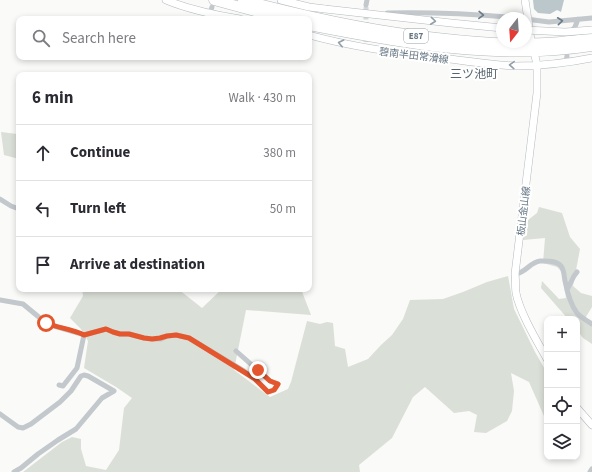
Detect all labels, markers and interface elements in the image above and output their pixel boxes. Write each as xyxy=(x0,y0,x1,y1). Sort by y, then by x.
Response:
one-way arrow xyxy=(478,11,484,19)
north arrow xyxy=(496,12,532,48)
search box xyxy=(16,16,312,60)
one-way arrow xyxy=(430,16,436,25)
one-way arrow xyxy=(557,17,563,26)
icon: search xyxy=(30,27,52,49)
text: Search here xyxy=(62,28,136,49)
road number: E87 xyxy=(404,29,428,43)
one-way arrow xyxy=(338,40,344,48)
street label: 碧南半田常滑線 xyxy=(378,45,449,67)
one-way arrow xyxy=(509,61,515,70)
district label: 三ツ池町 xyxy=(450,66,498,83)
text: 6 min xyxy=(32,86,73,110)
text: Walk · 430 m xyxy=(228,89,296,107)
icon: ahead xyxy=(32,142,54,164)
text: Continue xyxy=(70,142,130,163)
text: 380 m xyxy=(263,144,296,162)
street label: 板山金山線 xyxy=(514,185,534,237)
icon: left xyxy=(32,198,54,220)
text: Turn left xyxy=(70,198,126,219)
text: 50 m xyxy=(270,200,296,218)
icon: arrive xyxy=(32,254,54,276)
text: Arrive at destination xyxy=(70,254,205,275)
route start xyxy=(37,314,55,332)
map controls xyxy=(544,316,580,460)
button: + xyxy=(544,316,580,352)
button: − xyxy=(544,352,580,388)
route end xyxy=(249,361,267,379)
button: locate xyxy=(544,388,580,424)
button: layers xyxy=(544,424,580,460)

